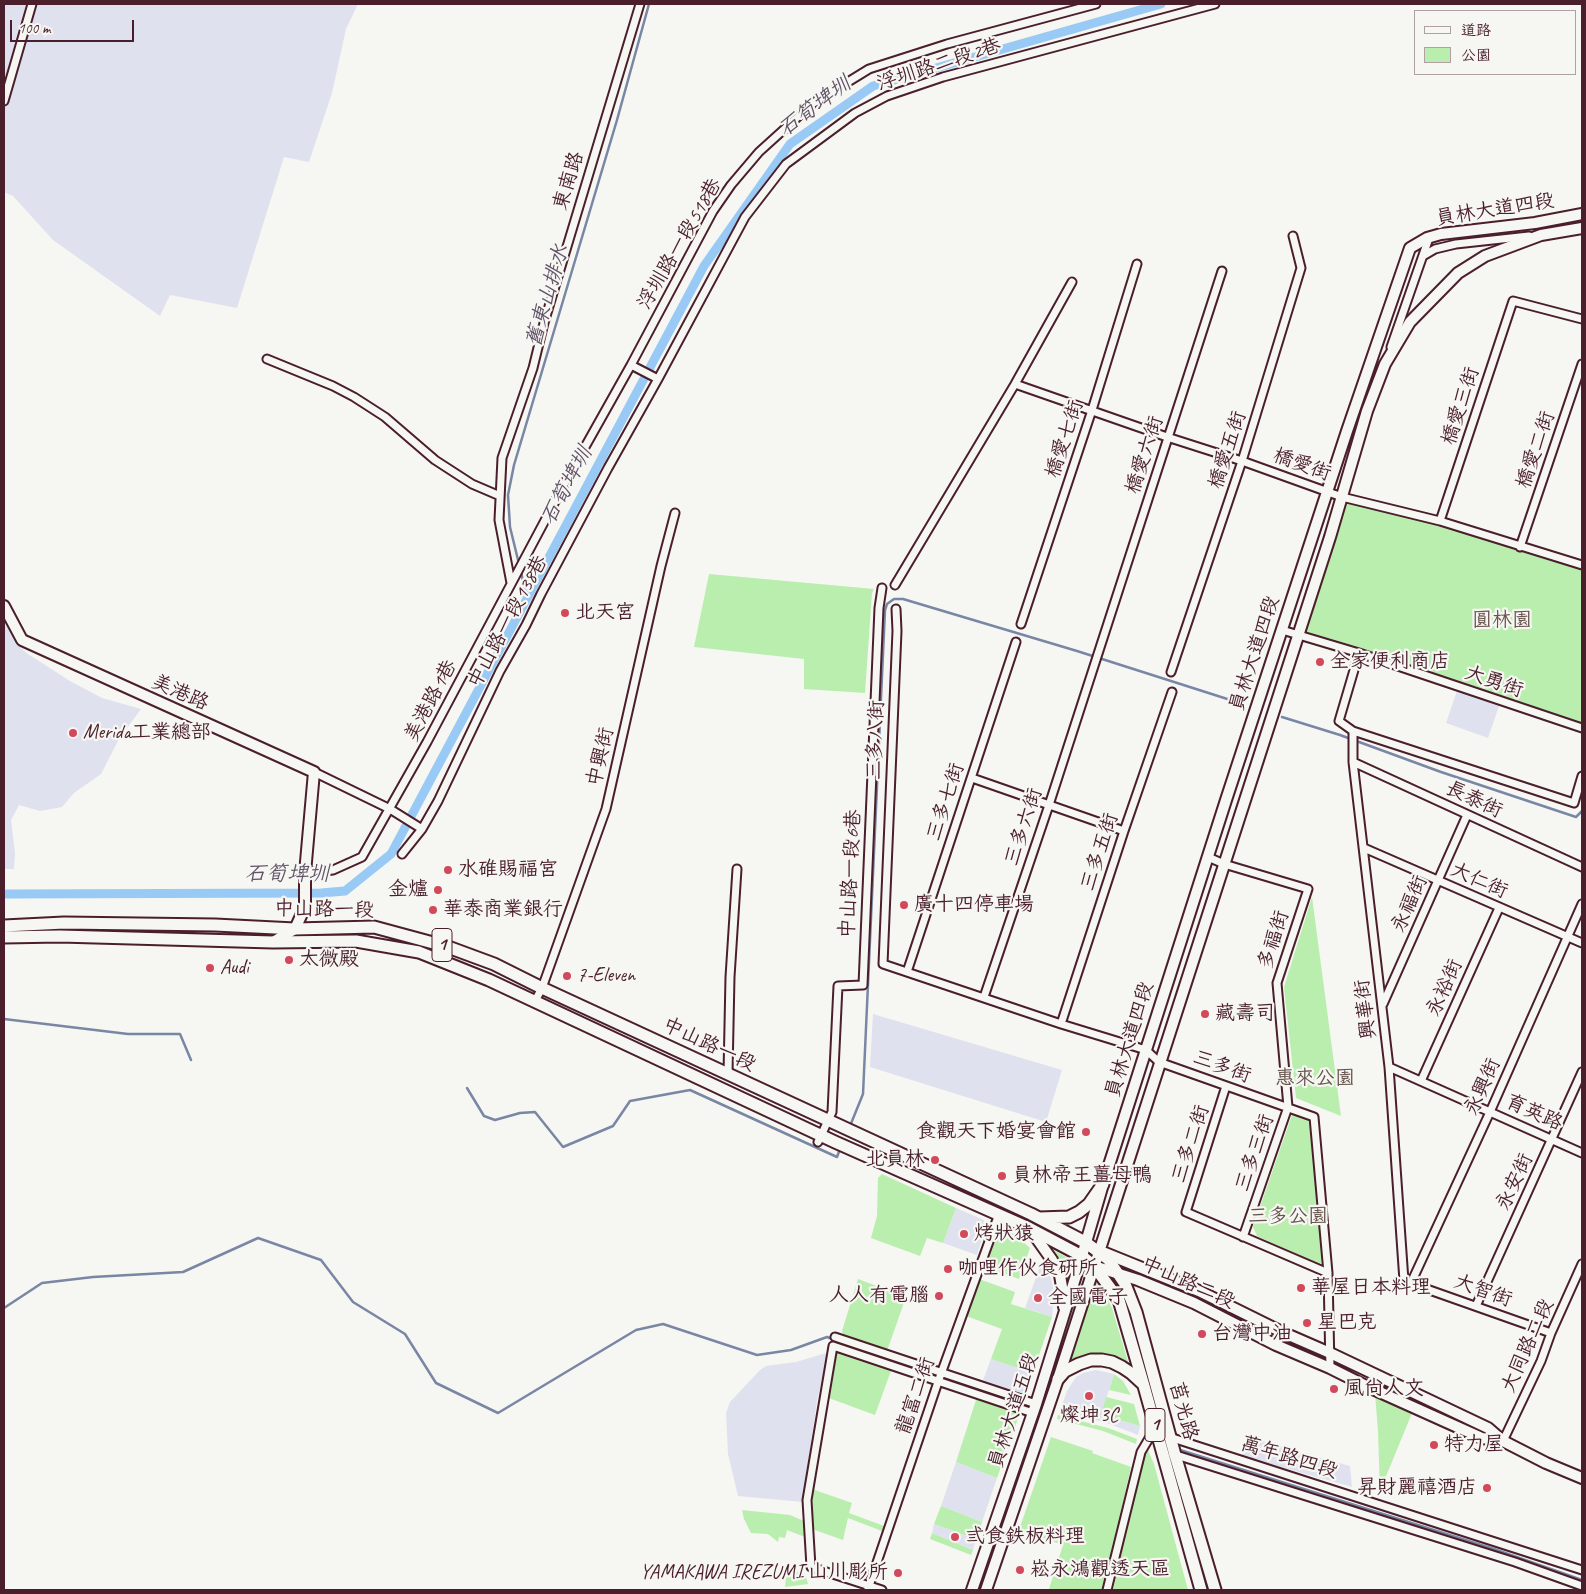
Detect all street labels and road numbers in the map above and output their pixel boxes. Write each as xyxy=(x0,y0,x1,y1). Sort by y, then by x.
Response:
street label: 浮圳路二段2巷 xyxy=(874,34,1004,96)
street label: 東南路 xyxy=(549,149,589,213)
street label: 浮圳路一段518巷 xyxy=(633,174,727,314)
street label: 員林大道四段 xyxy=(1434,189,1556,231)
street label: 橋愛三街 xyxy=(1437,364,1485,448)
street label: 橋愛七街 xyxy=(1041,397,1089,481)
street label: 橋愛五街 xyxy=(1204,408,1252,492)
street label: 橋愛二街 xyxy=(1512,408,1560,492)
street label: 橋愛六街 xyxy=(1121,413,1169,497)
street label: 橋愛街 xyxy=(1270,443,1334,487)
street label: 中山路一段138巷 xyxy=(463,551,553,693)
street label: 員林大道四段 xyxy=(1225,593,1285,715)
street label: 美港路1巷 xyxy=(400,656,462,746)
street label: 大勇街 xyxy=(1462,661,1526,703)
street label: 美港路 xyxy=(148,670,212,716)
street label: 三多八街 xyxy=(863,700,889,780)
street label: 中興街 xyxy=(583,725,619,789)
street label: 三多七街 xyxy=(922,760,970,844)
street label: 長泰街 xyxy=(1442,776,1506,824)
street label: 三多六街 xyxy=(1000,785,1048,869)
street label: 中山路一段6巷 xyxy=(836,809,866,939)
street label: 三多五街 xyxy=(1076,810,1124,894)
street label: 大仁街 xyxy=(1447,858,1511,904)
street label: 永福街 xyxy=(1387,872,1433,936)
street label: 中山路一段 xyxy=(274,897,374,923)
street label: 多福街 xyxy=(1253,908,1295,972)
road number: 1 xyxy=(432,928,452,962)
street label: 永裕街 xyxy=(1422,956,1468,1020)
street label: 興華街 xyxy=(1350,978,1382,1040)
street label: 員林大道四段 xyxy=(1101,979,1159,1101)
street label: 中山路一段 xyxy=(659,1013,759,1077)
street label: 三多街 xyxy=(1190,1045,1254,1089)
street label: 永興街 xyxy=(1460,1055,1506,1119)
street label: 育英路 xyxy=(1502,1090,1566,1136)
street label: 三多二街 xyxy=(1167,1102,1215,1186)
street label: 三多三街 xyxy=(1231,1111,1279,1195)
street label: 永安街 xyxy=(1491,1150,1539,1214)
street label: 中山路二段 xyxy=(1137,1252,1239,1314)
street label: 大智街 xyxy=(1451,1269,1515,1313)
street label: 大同路二段 xyxy=(1497,1295,1559,1397)
street label: 員林大道五段 xyxy=(984,1350,1044,1472)
street label: 龍富二街 xyxy=(892,1354,940,1438)
street label: 莒光路 xyxy=(1164,1379,1202,1443)
road number: 1 xyxy=(1145,1408,1165,1442)
street label: 萬年路四段 xyxy=(1238,1432,1340,1484)

